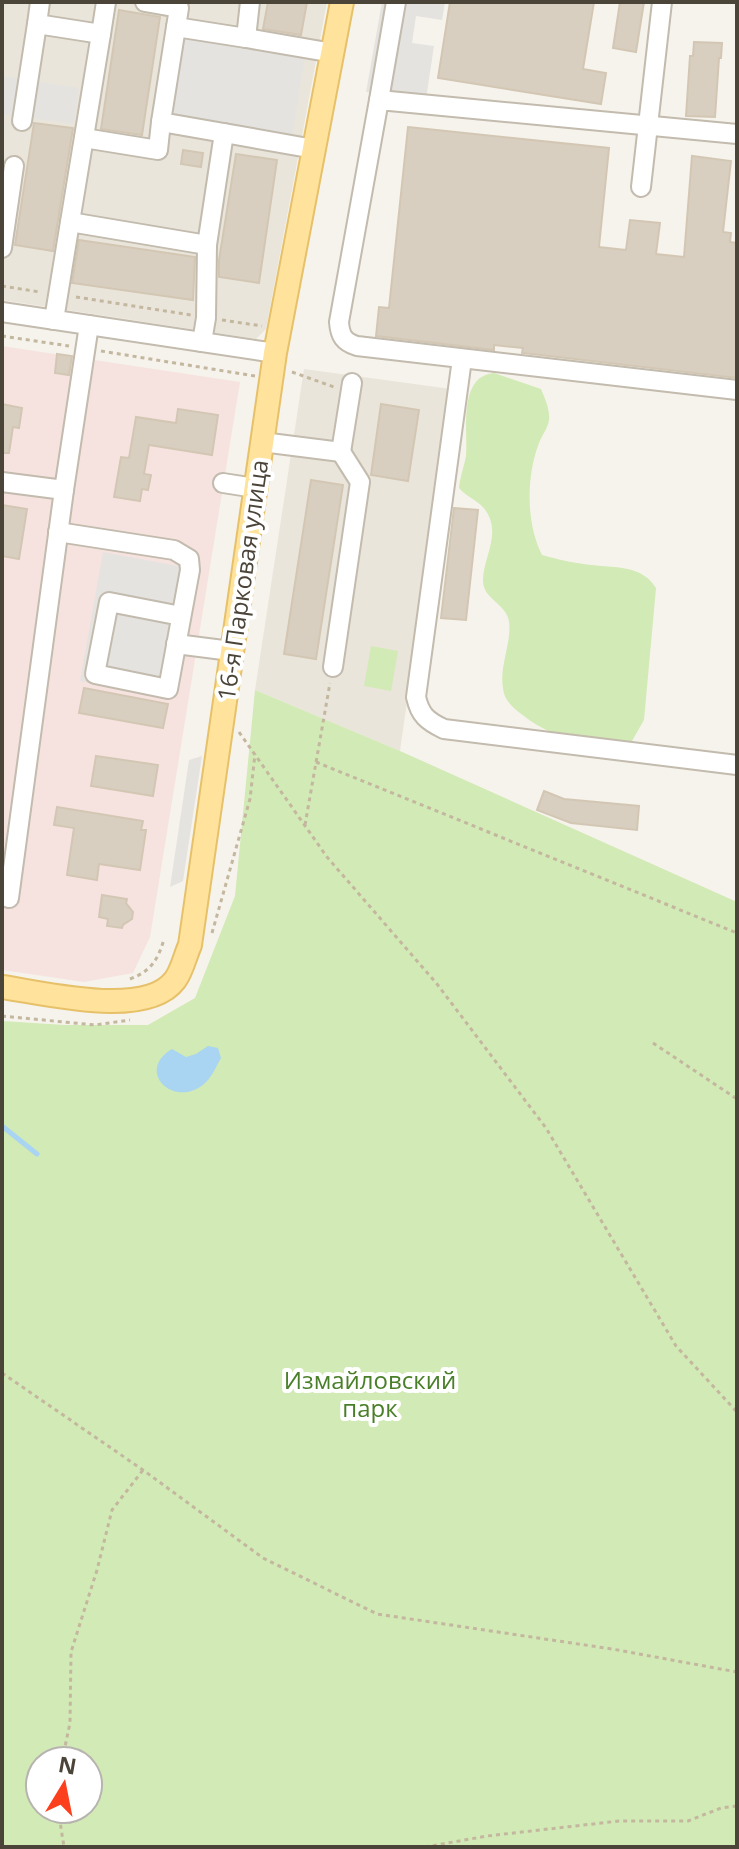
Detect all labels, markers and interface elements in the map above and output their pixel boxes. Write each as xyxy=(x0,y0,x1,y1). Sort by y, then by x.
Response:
street label: 16-я Парковая улица xyxy=(209,457,275,703)
park label: Измайловский парк xyxy=(284,1363,456,1424)
north arrow xyxy=(24,1745,104,1825)
text: N xyxy=(56,1748,79,1781)

